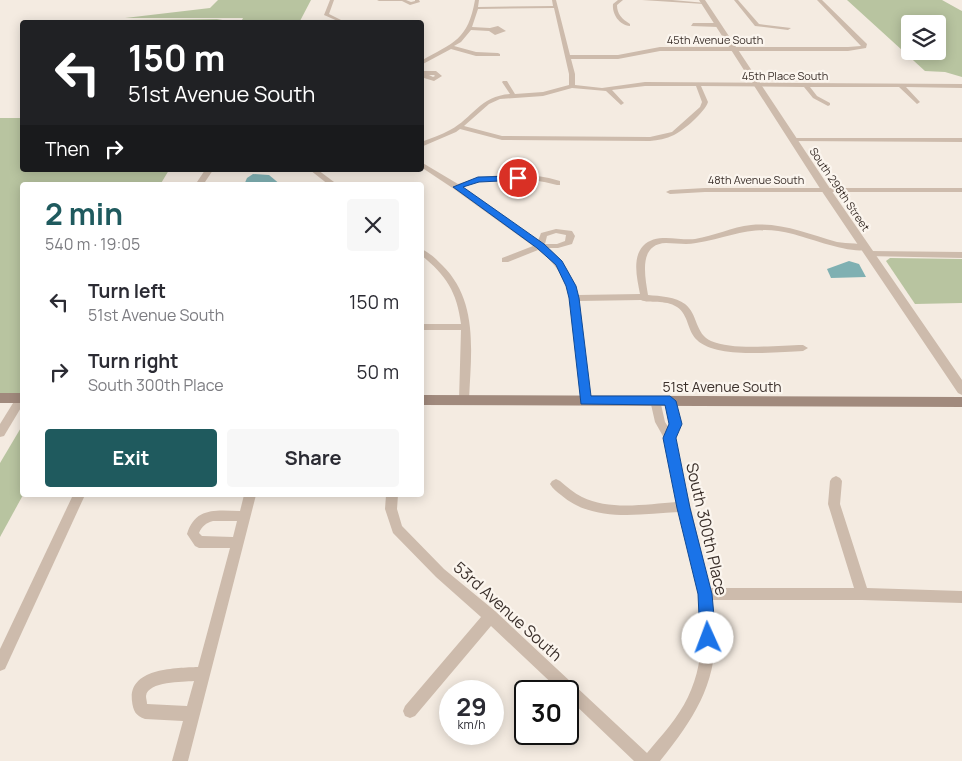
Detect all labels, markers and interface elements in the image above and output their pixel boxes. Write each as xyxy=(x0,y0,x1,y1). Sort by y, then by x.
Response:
map controls xyxy=(901,15,946,60)
button: layers xyxy=(901,15,946,60)
street label: 45th Avenue South xyxy=(667,32,763,47)
text: 150 m xyxy=(128,34,225,82)
icon: left xyxy=(45,40,110,105)
street label: 45th Place South xyxy=(742,68,828,83)
text: 51st Avenue South xyxy=(128,79,315,109)
icon: right xyxy=(100,135,128,163)
text: Then xyxy=(45,136,90,162)
street label: South 298th Street xyxy=(806,144,874,234)
pin xyxy=(497,157,539,199)
icon: arrive xyxy=(504,164,532,192)
street label: 48th Avenue South xyxy=(708,172,804,187)
text: 2 min xyxy=(45,193,123,234)
button: close xyxy=(347,199,399,251)
text: 540 m · 19:05 xyxy=(45,233,140,255)
text: Turn left xyxy=(88,278,166,304)
icon: left xyxy=(45,288,73,316)
text: 150 m xyxy=(349,289,399,315)
text: 51st Avenue South xyxy=(88,304,224,326)
text: Turn right xyxy=(88,348,178,374)
icon: right xyxy=(45,358,73,386)
text: 50 m xyxy=(357,359,399,385)
text: South 300th Place xyxy=(88,374,224,396)
street label: 51st Avenue South xyxy=(662,377,782,396)
button: Exit xyxy=(45,429,217,487)
button: Share xyxy=(227,429,399,487)
street label: South 300th Place xyxy=(681,460,733,598)
street label: 53rd Avenue South xyxy=(449,556,567,666)
position arrow xyxy=(681,611,733,663)
speed limit sign: 30 xyxy=(514,680,579,745)
text: 29 xyxy=(456,689,487,724)
text: km/h xyxy=(458,716,485,733)

